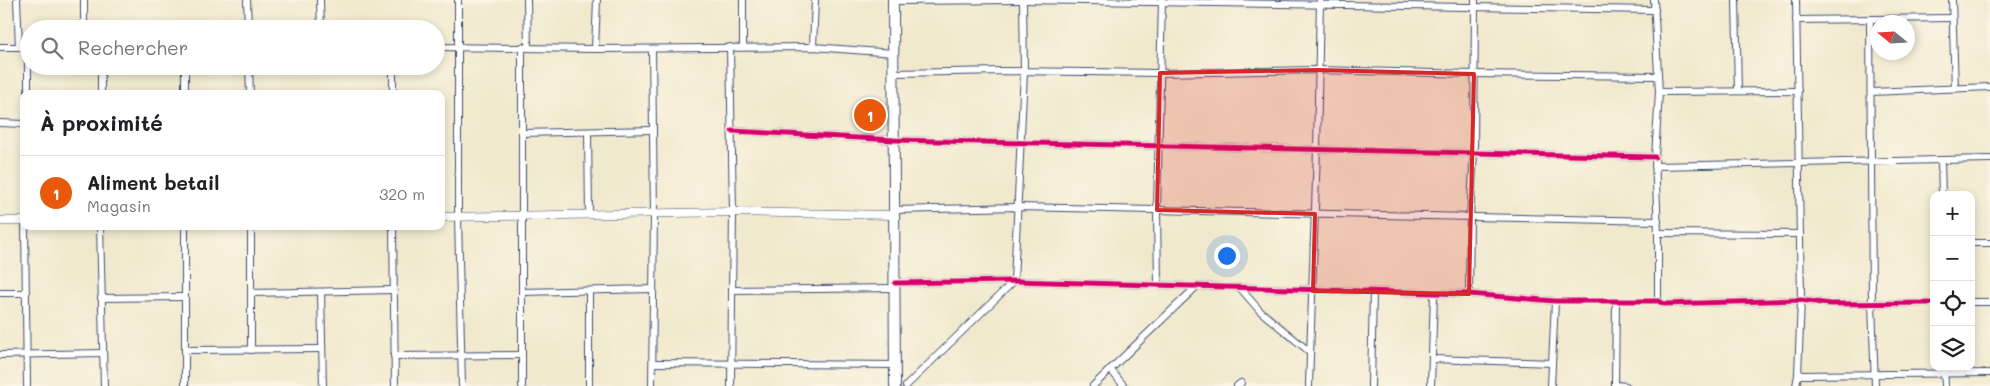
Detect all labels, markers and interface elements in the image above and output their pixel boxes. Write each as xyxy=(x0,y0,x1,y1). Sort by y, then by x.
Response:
north arrow xyxy=(1870,15,1915,60)
search box xyxy=(20,20,445,75)
icon: search xyxy=(38,34,66,62)
text: Rechercher xyxy=(78,35,188,60)
pin: 1 xyxy=(854,96,886,134)
text: À proximité xyxy=(40,109,163,136)
text: Aliment betail xyxy=(87,170,219,195)
text: 1 xyxy=(52,183,60,204)
text: 320 m xyxy=(379,183,425,204)
map controls xyxy=(1930,191,1975,371)
button: + xyxy=(1930,191,1975,236)
text: Magasin xyxy=(87,195,151,216)
button: − xyxy=(1930,236,1975,281)
your location xyxy=(1214,243,1240,269)
button: locate xyxy=(1930,281,1975,326)
button: layers xyxy=(1930,326,1975,371)

